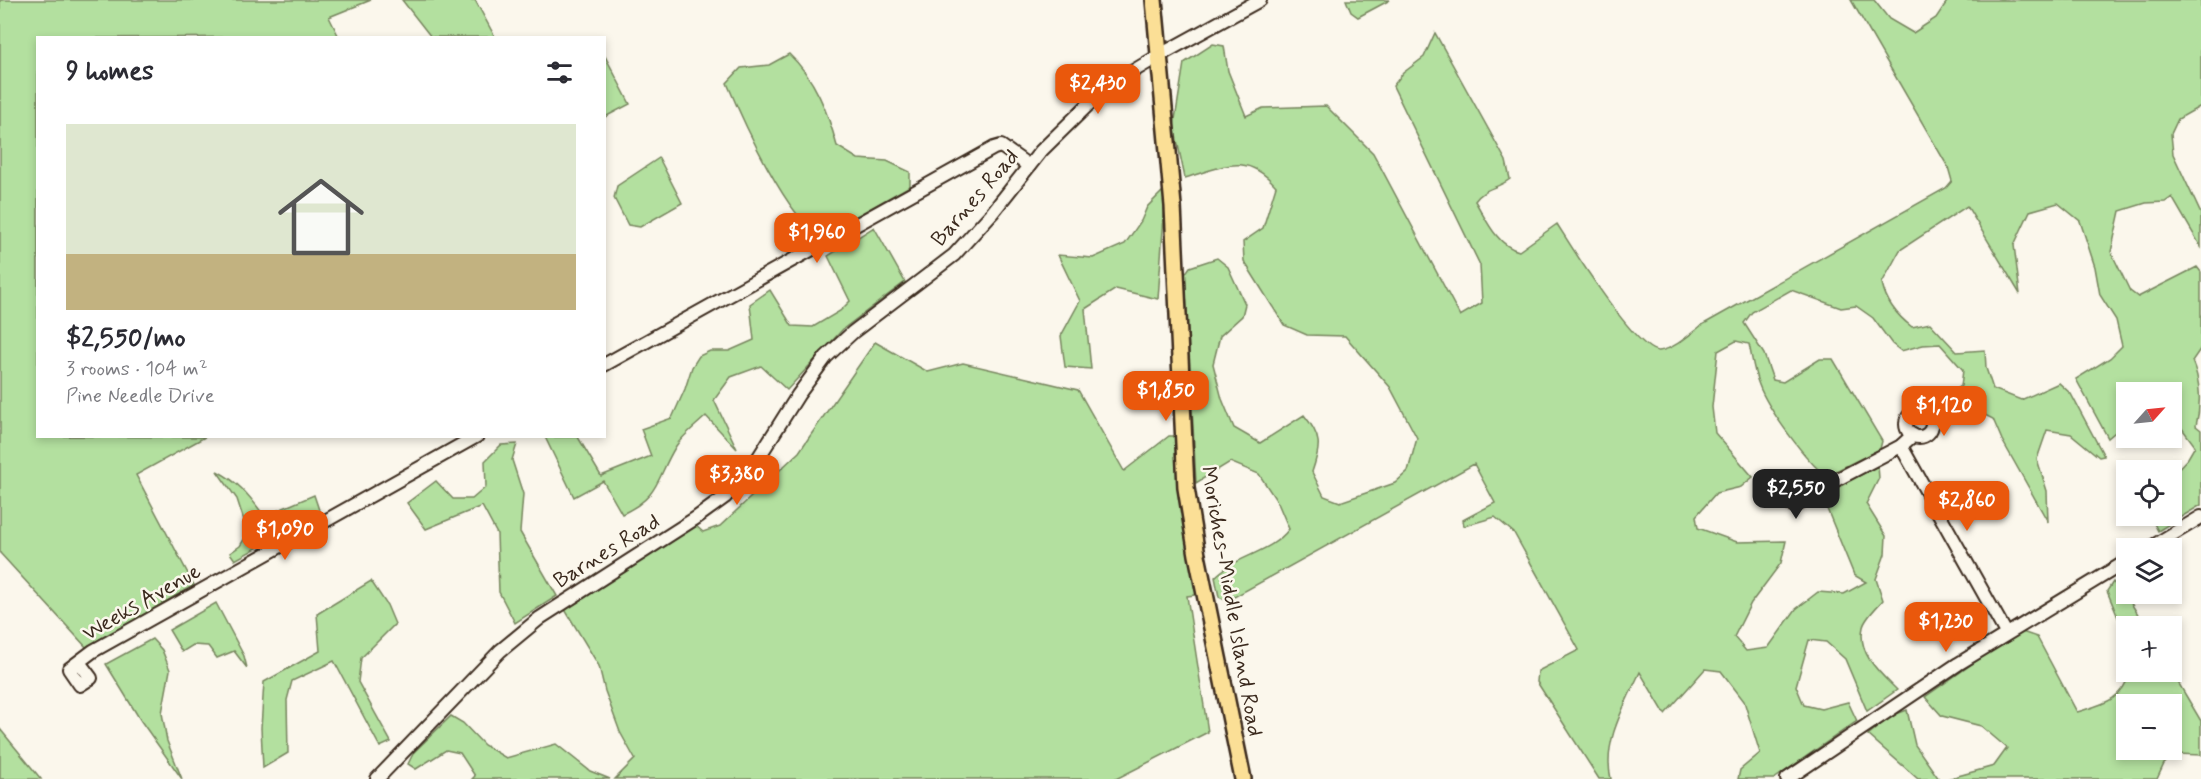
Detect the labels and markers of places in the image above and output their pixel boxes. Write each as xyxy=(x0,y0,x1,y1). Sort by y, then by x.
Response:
pin: $2,430 xyxy=(1049,64,1147,115)
pin: $1,960 xyxy=(768,213,866,264)
pin: $1,850 xyxy=(1117,371,1215,422)
pin: $1,120 xyxy=(1895,386,1993,437)
pin: $3,380 xyxy=(688,455,786,506)
pin: $2,550 xyxy=(1747,469,1845,520)
pin: $2,860 xyxy=(1918,481,2016,532)
pin: $1,090 xyxy=(236,510,334,561)
pin: $1,230 xyxy=(1897,602,1995,653)

